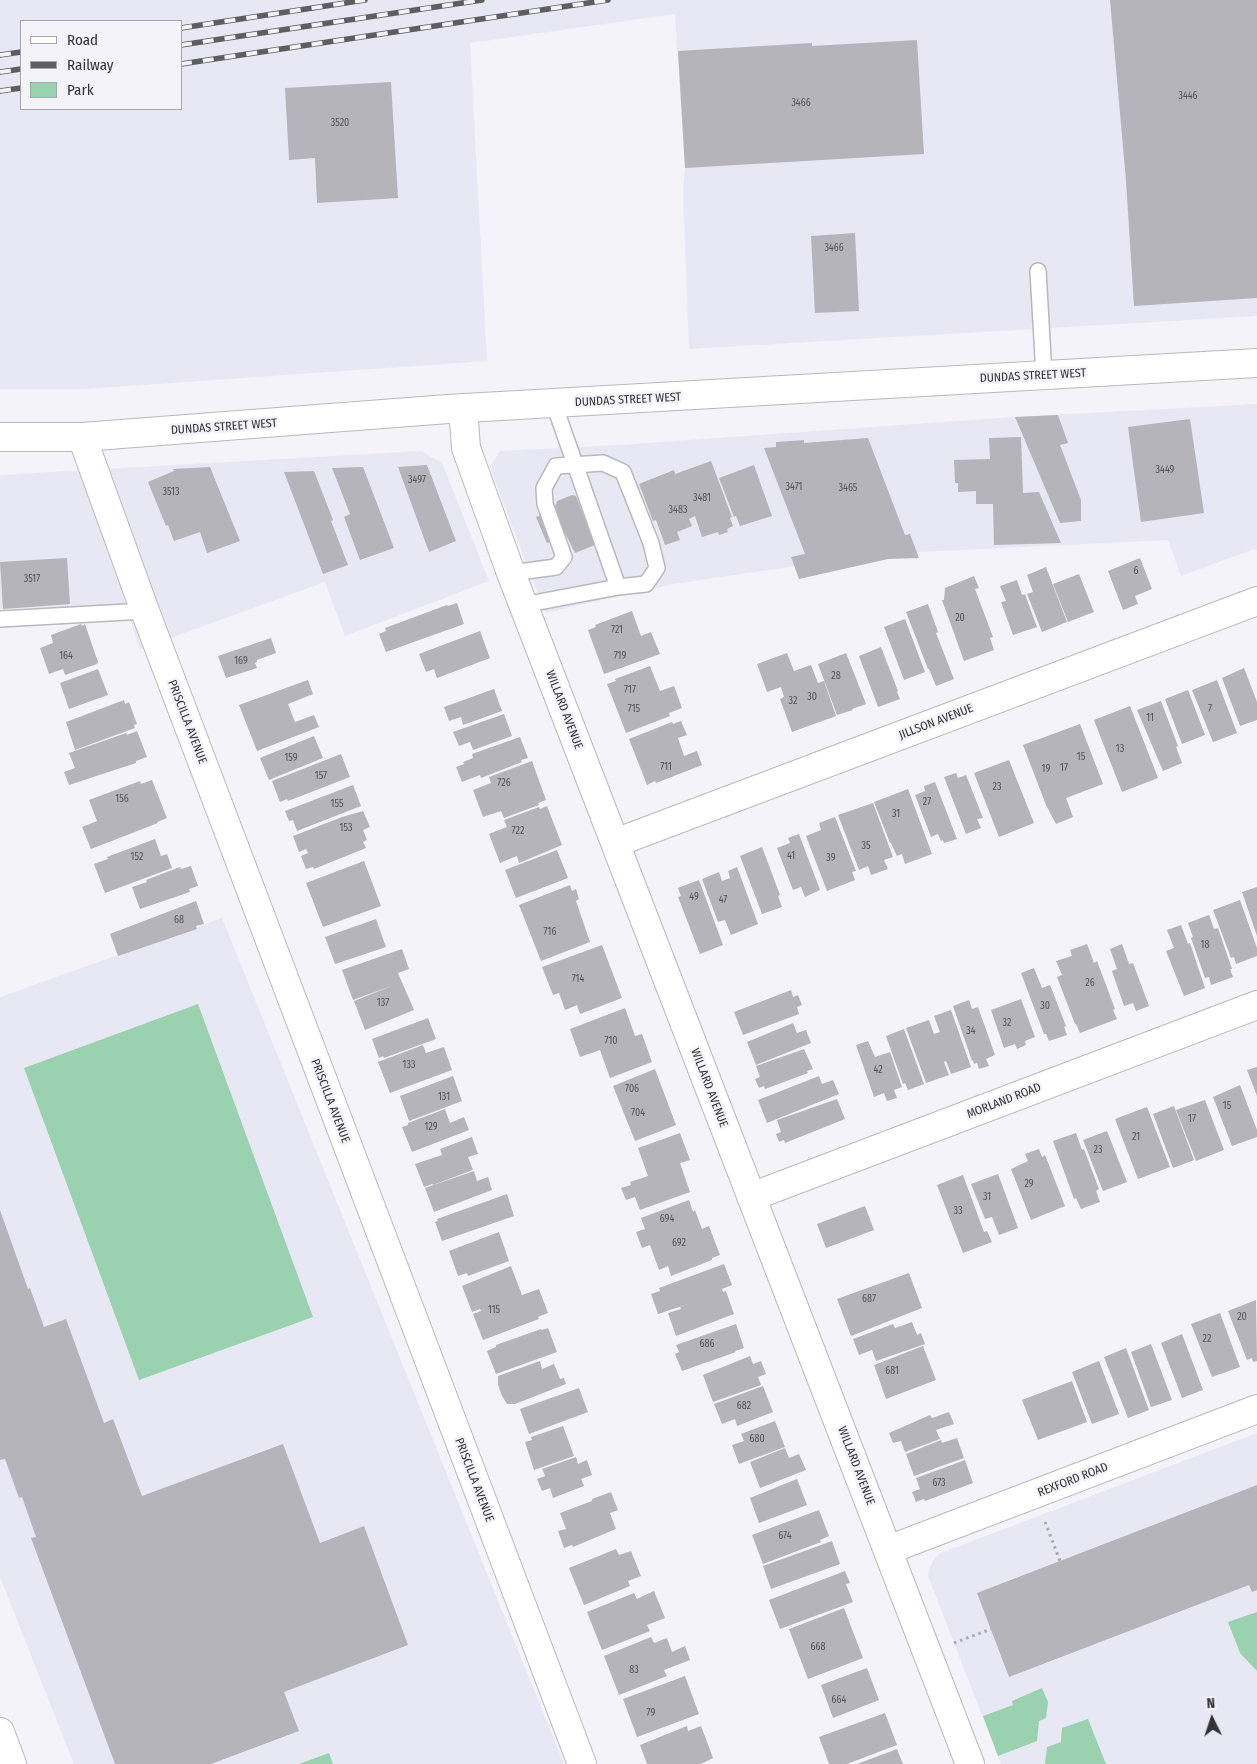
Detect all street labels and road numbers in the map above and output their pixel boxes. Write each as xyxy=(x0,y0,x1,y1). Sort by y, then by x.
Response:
street label: DUNDAS STREET WEST xyxy=(979,366,1087,386)
street label: DUNDAS STREET WEST xyxy=(574,390,682,410)
street label: DUNDAS STREET WEST xyxy=(170,416,278,438)
street label: WILLARD AVENUE xyxy=(542,669,586,751)
street label: PRISCILLA AVENUE xyxy=(164,678,210,766)
street label: JILLSON AVENUE xyxy=(897,701,975,743)
street label: WILLARD AVENUE xyxy=(687,1047,731,1129)
street label: PRISCILLA AVENUE xyxy=(307,1057,353,1145)
street label: MORLAND ROAD xyxy=(965,1080,1043,1122)
street label: WILLARD AVENUE xyxy=(834,1425,878,1507)
street label: PRISCILLA AVENUE xyxy=(451,1436,497,1524)
street label: REXFORD ROAD xyxy=(1036,1460,1110,1500)

